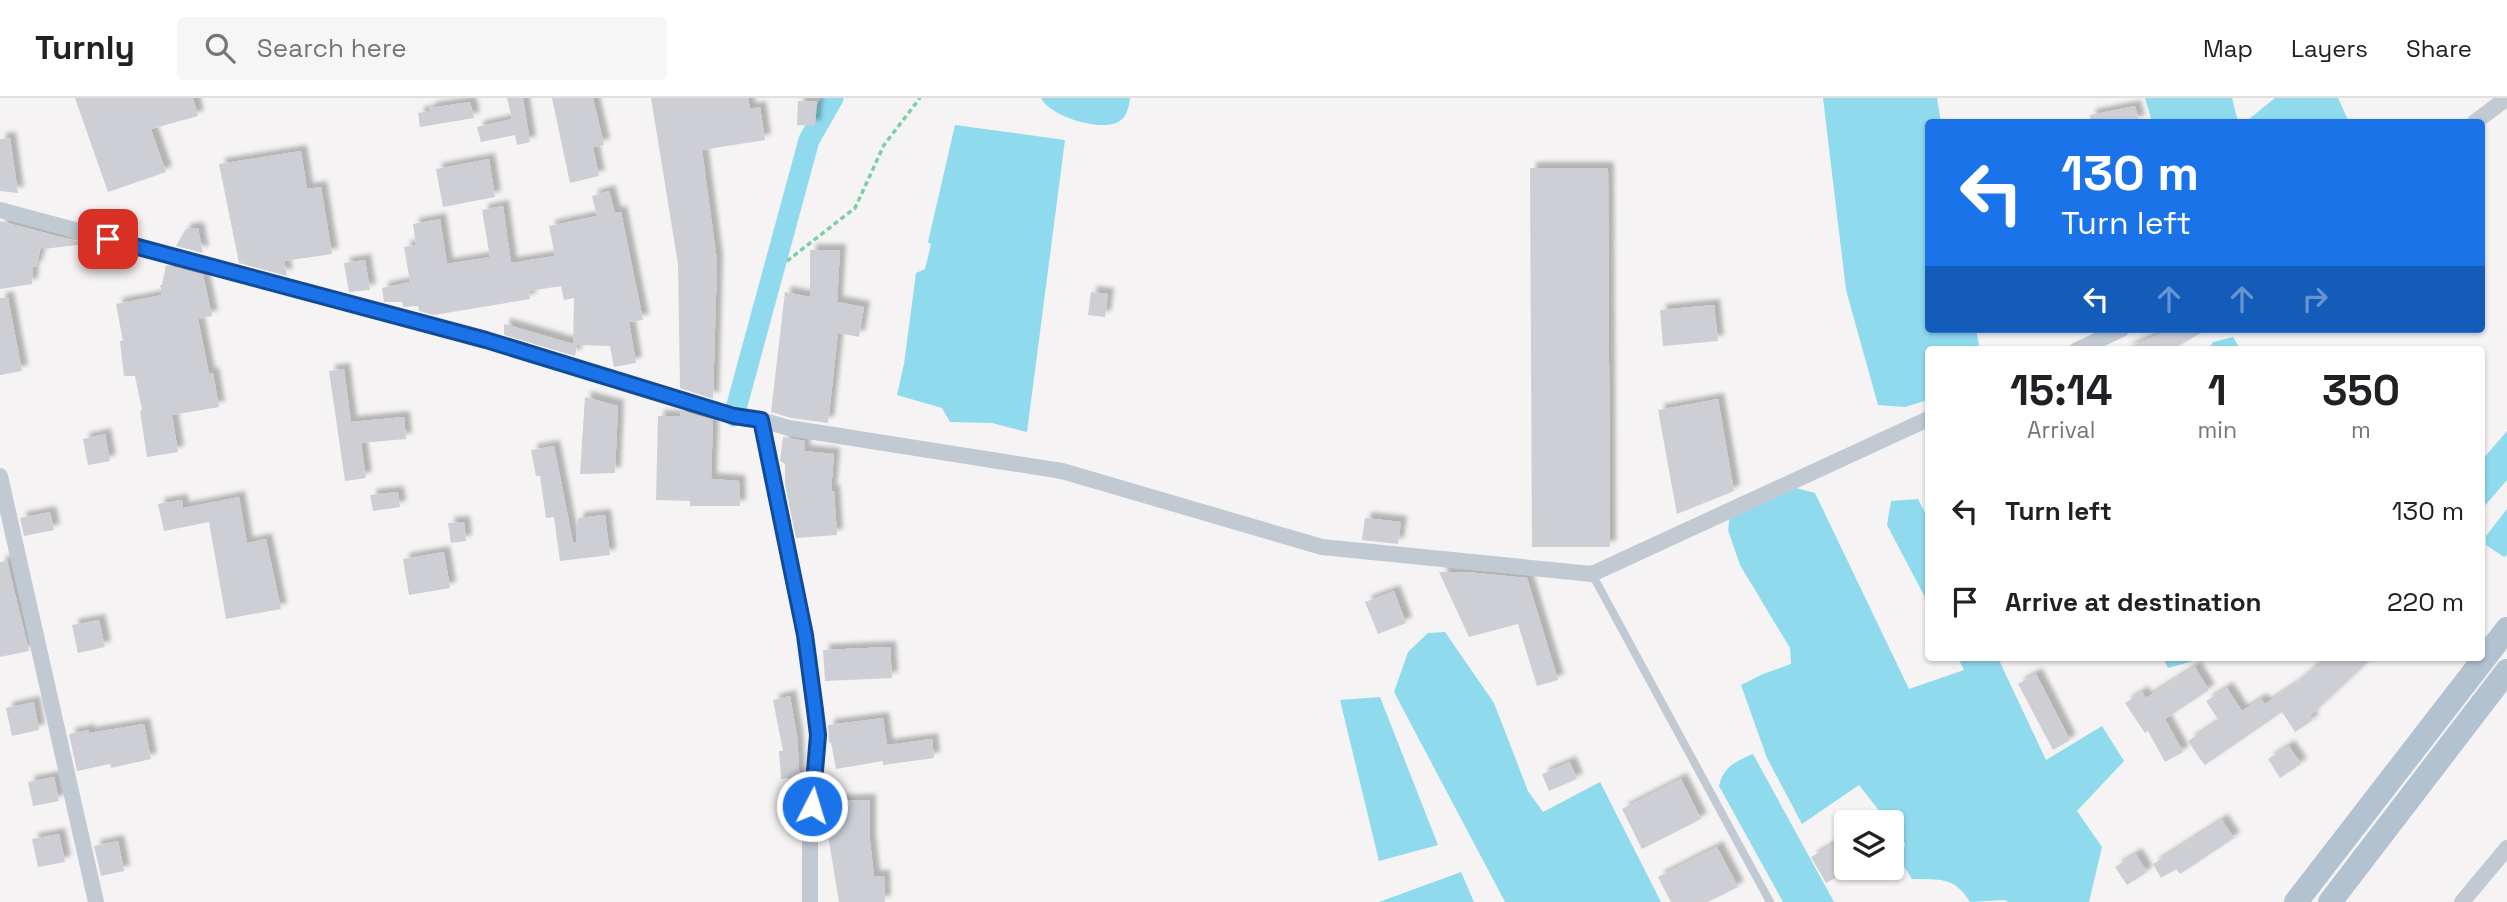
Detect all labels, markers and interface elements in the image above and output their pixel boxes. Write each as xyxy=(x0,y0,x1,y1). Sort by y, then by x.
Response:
search box xyxy=(177,17,667,80)
text: Turnly xyxy=(35,27,135,69)
icon: search xyxy=(201,29,239,67)
text: Search here xyxy=(257,31,407,65)
text: Map xyxy=(2203,33,2253,64)
text: Layers xyxy=(2291,33,2368,64)
text: Share xyxy=(2406,33,2472,64)
text: 130 m xyxy=(2061,142,2199,204)
icon: left xyxy=(1946,147,2037,238)
text: Turn left xyxy=(2061,203,2191,243)
pin xyxy=(78,209,138,269)
icon: arrive xyxy=(89,220,127,258)
icon: left xyxy=(2077,280,2115,318)
icon: ahead xyxy=(2150,280,2188,318)
icon: ahead xyxy=(2223,280,2261,318)
icon: right xyxy=(2296,280,2334,318)
text: 15:14 xyxy=(2010,364,2112,417)
text: 1 xyxy=(2208,364,2227,417)
text: 350 xyxy=(2322,364,2400,417)
text: Arrival xyxy=(2027,415,2095,445)
text: min xyxy=(2197,415,2237,445)
text: m xyxy=(2351,415,2371,445)
icon: left xyxy=(1946,492,1984,530)
text: Turn left xyxy=(2005,494,2112,528)
text: 130 m xyxy=(2392,494,2464,528)
icon: arrive xyxy=(1946,583,1984,621)
text: Arrive at destination xyxy=(2005,585,2262,619)
text: 220 m xyxy=(2387,585,2464,619)
position arrow xyxy=(775,769,849,843)
map controls xyxy=(1834,810,1904,880)
button: layers xyxy=(1834,810,1904,880)

